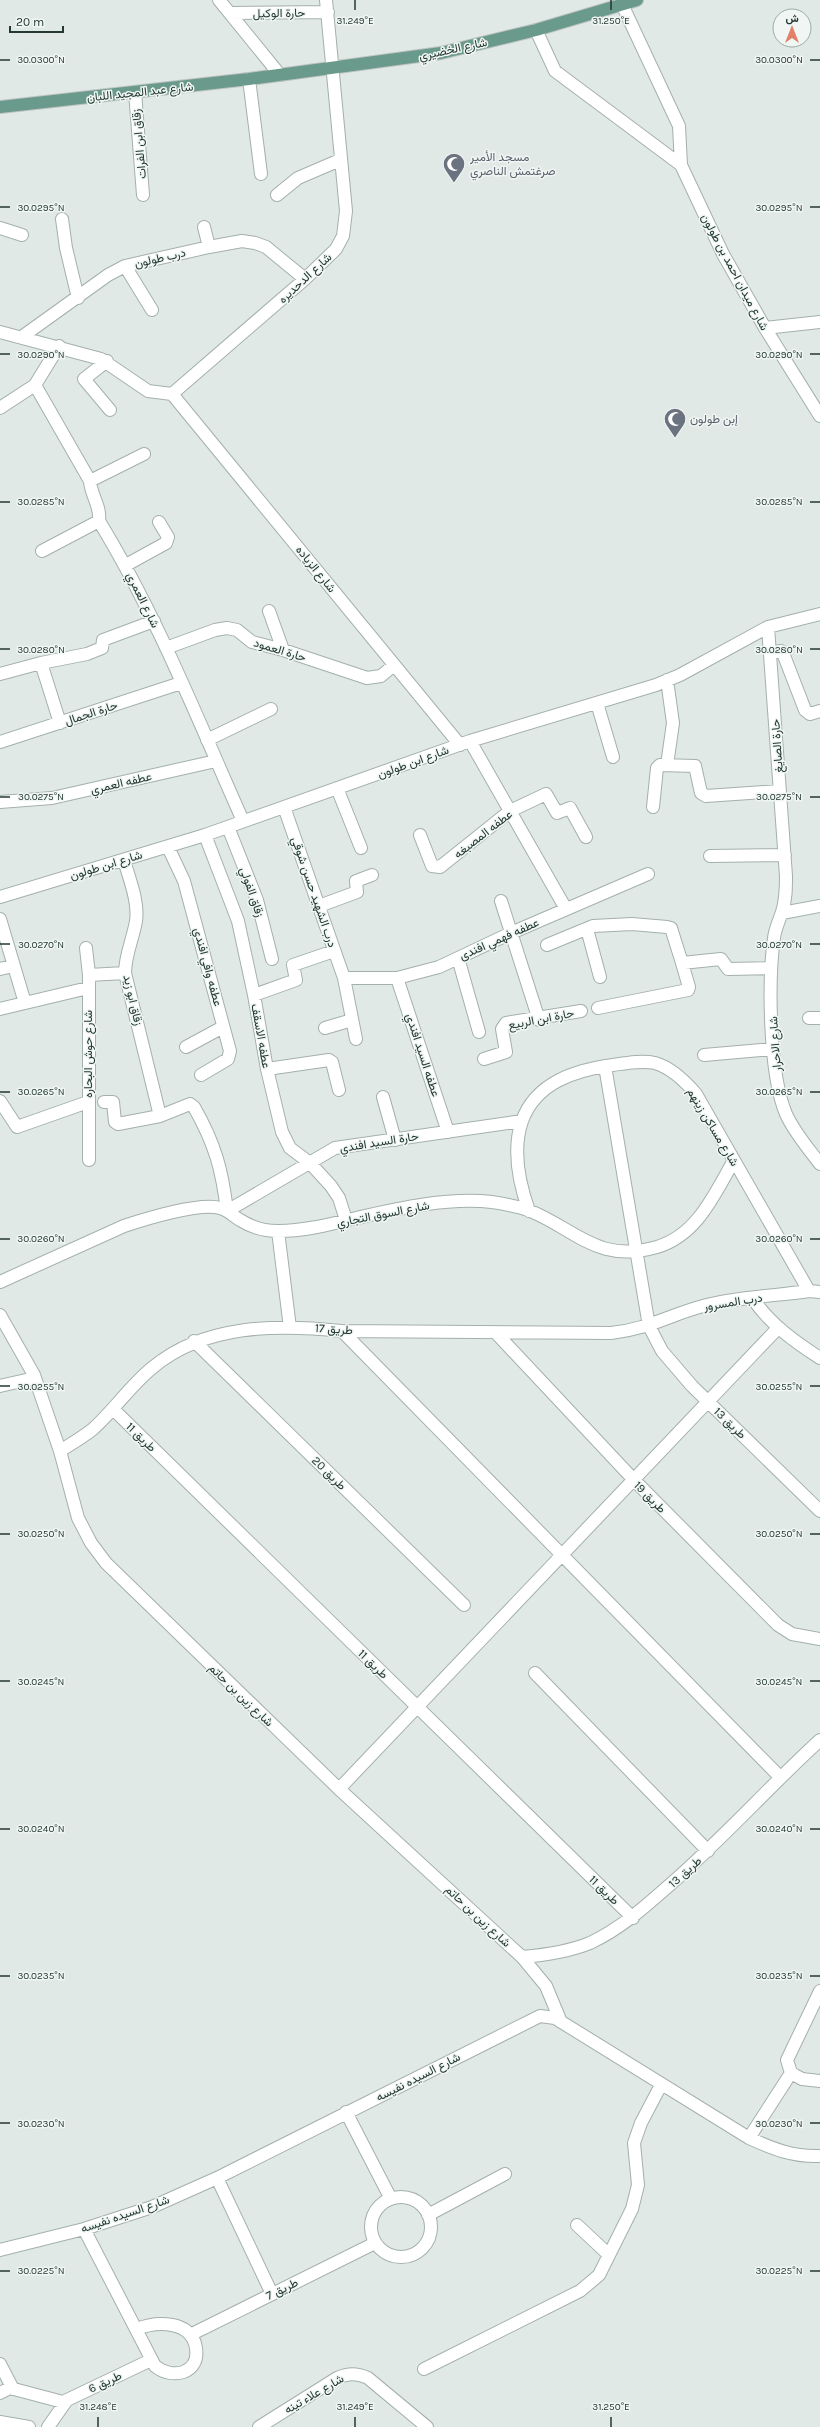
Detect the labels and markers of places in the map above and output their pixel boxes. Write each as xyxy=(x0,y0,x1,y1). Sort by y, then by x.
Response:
place label: مسجد الأمير صرغتمش الناصري xyxy=(469,150,555,181)
mosque icon: مسجد الأمير صرغتمش الناصري xyxy=(441,151,467,184)
mosque icon: إبن طولون xyxy=(662,406,688,439)
place label: إبن طولون xyxy=(690,412,738,427)

